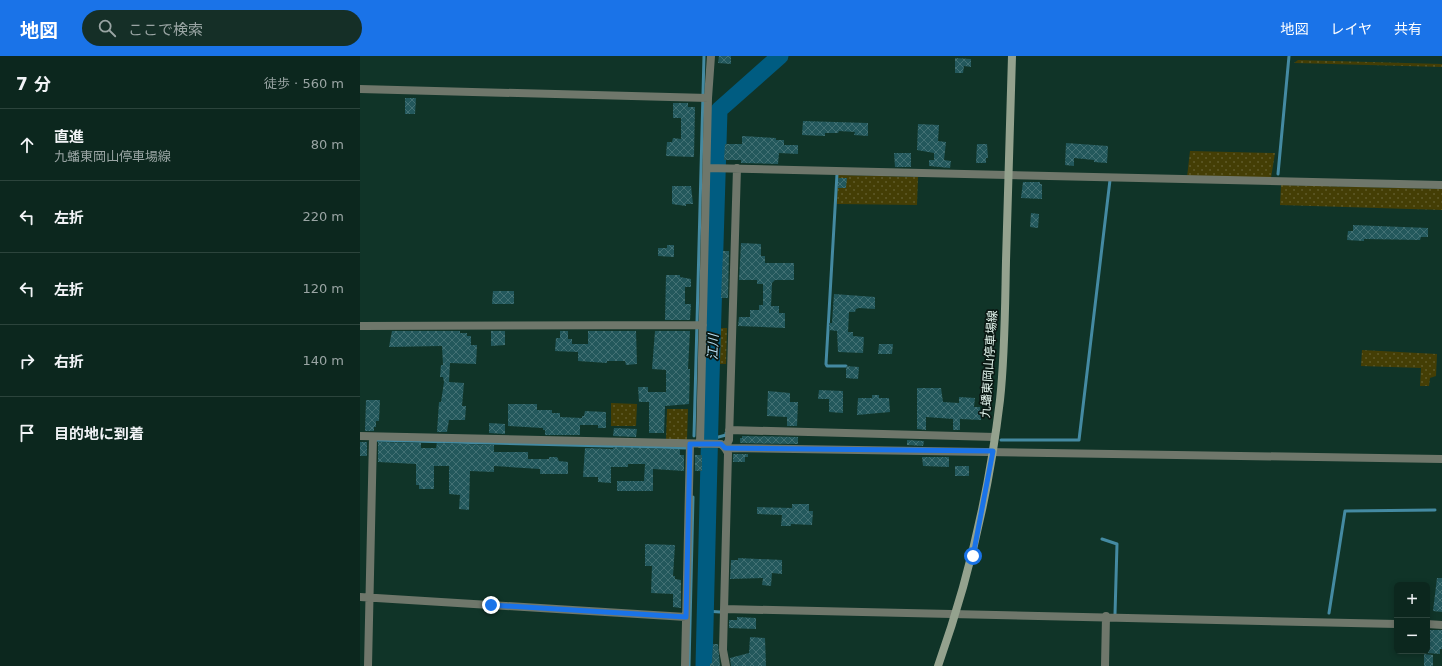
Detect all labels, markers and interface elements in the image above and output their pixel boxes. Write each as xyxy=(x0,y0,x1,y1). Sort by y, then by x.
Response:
search box xyxy=(82,10,362,46)
icon: search xyxy=(96,17,118,39)
text: 地図 xyxy=(20,19,58,41)
text: ここで検索 xyxy=(128,21,203,39)
text: 地図 xyxy=(1280,21,1308,37)
text: レイヤ xyxy=(1330,21,1372,37)
text: 共有 xyxy=(1394,21,1422,37)
text: 7 分 xyxy=(16,74,51,94)
text: 徒歩 · 560 m xyxy=(264,76,344,91)
text: 直進 xyxy=(54,128,84,146)
icon: ahead xyxy=(16,134,38,156)
text: 80 m xyxy=(311,137,344,152)
text: 九蟠東岡山停車場線 xyxy=(54,149,171,164)
icon: left xyxy=(16,206,38,228)
text: 左折 xyxy=(54,209,84,227)
text: 220 m xyxy=(302,209,344,224)
icon: left xyxy=(16,278,38,300)
text: 左折 xyxy=(54,281,84,299)
text: 120 m xyxy=(302,281,344,296)
street label: 九蟠東岡山停車場線 xyxy=(978,310,1000,418)
water label: 江川 xyxy=(705,332,721,360)
icon: right xyxy=(16,350,38,372)
text: 右折 xyxy=(54,353,84,371)
text: 140 m xyxy=(302,353,344,368)
icon: arrive xyxy=(16,422,38,444)
text: 目的地に到着 xyxy=(54,425,144,443)
route start xyxy=(964,547,982,565)
map controls xyxy=(1394,582,1430,654)
button: + xyxy=(1394,582,1430,618)
route end xyxy=(482,596,500,614)
button: − xyxy=(1394,618,1430,654)

